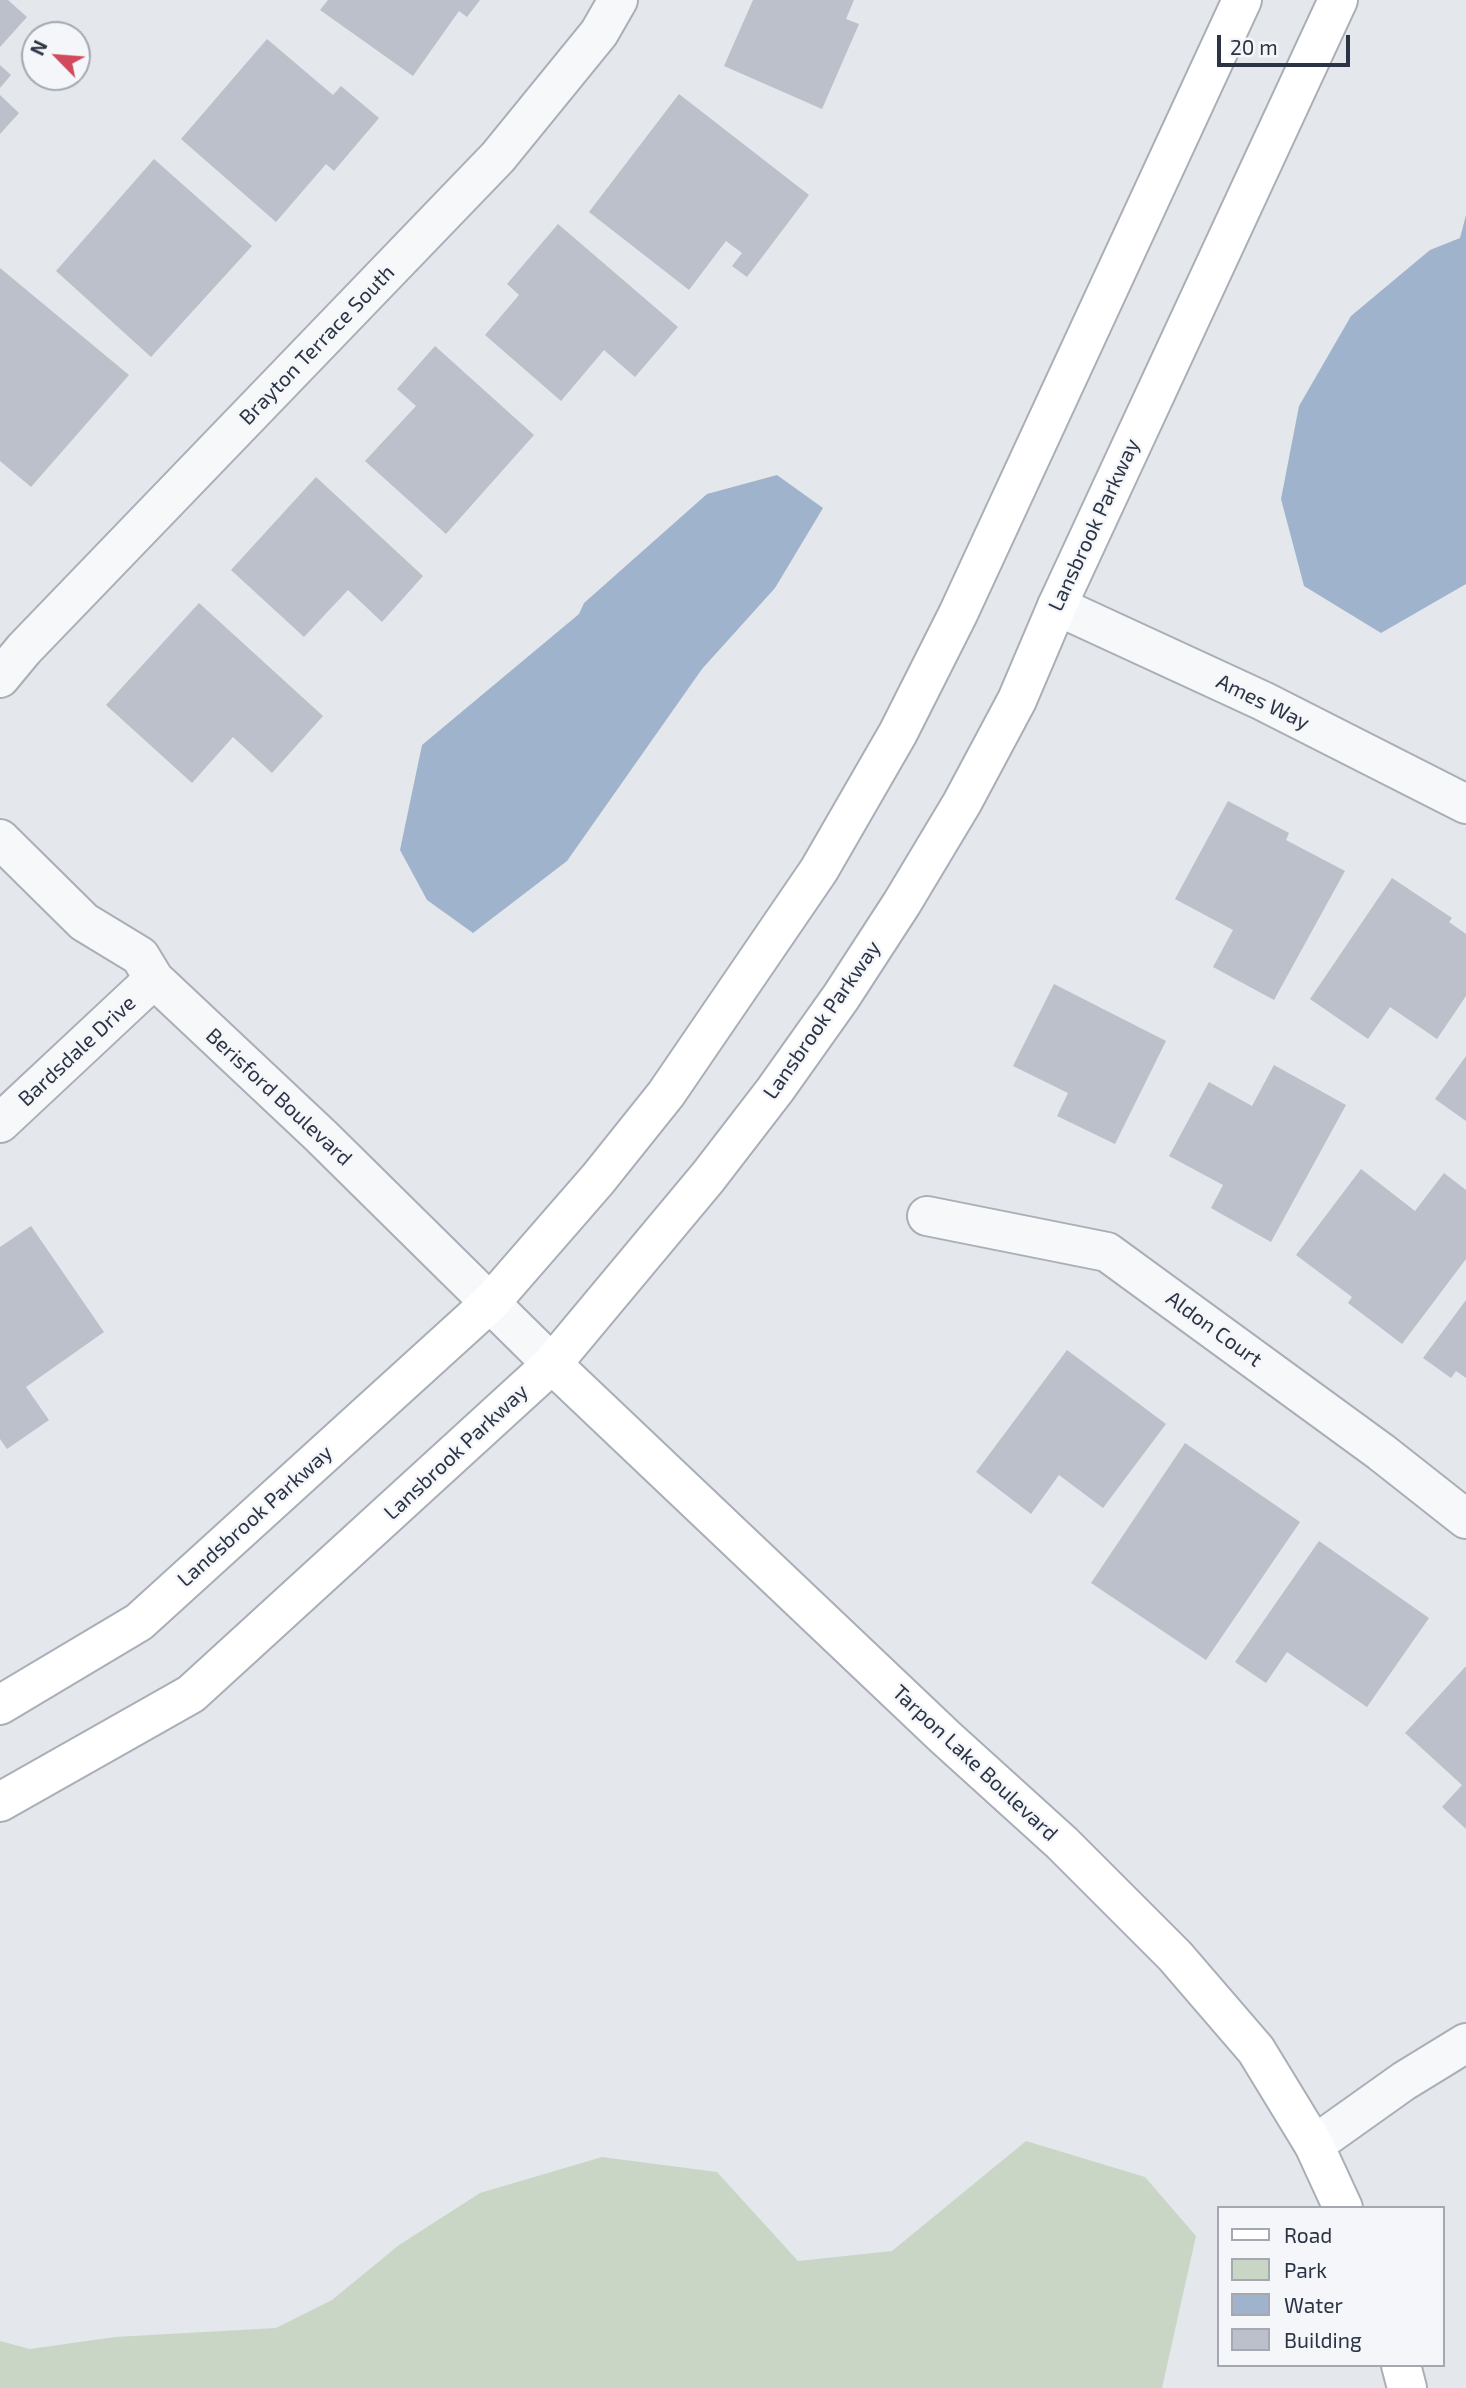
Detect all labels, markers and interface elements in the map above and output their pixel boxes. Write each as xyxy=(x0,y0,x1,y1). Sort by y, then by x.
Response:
north arrow xyxy=(21,21,91,91)
scale bar xyxy=(1221,21,1354,65)
text: 20 m xyxy=(1230,34,1278,59)
text: N xyxy=(25,37,52,59)
street label: Brayton Terrace South xyxy=(234,260,400,430)
street label: Lansbrook Parkway xyxy=(1043,435,1145,615)
street label: Ames Way xyxy=(1212,669,1314,735)
street label: Lansbrook Parkway xyxy=(758,936,886,1104)
street label: Bardsdale Drive xyxy=(13,990,141,1112)
street label: Berisford Boulevard xyxy=(201,1023,357,1171)
street label: Aldon Court xyxy=(1161,1286,1267,1372)
street label: Lansbrook Parkway xyxy=(379,1379,533,1525)
street label: Landsbrook Parkway xyxy=(172,1440,338,1592)
street label: Tarpon Lake Boulevard xyxy=(887,1680,1063,1846)
legend xyxy=(1218,2206,1445,2367)
text: Road xyxy=(1284,2222,1332,2247)
text: Park xyxy=(1284,2257,1327,2282)
text: Water xyxy=(1284,2292,1343,2317)
text: Building xyxy=(1284,2327,1362,2352)

